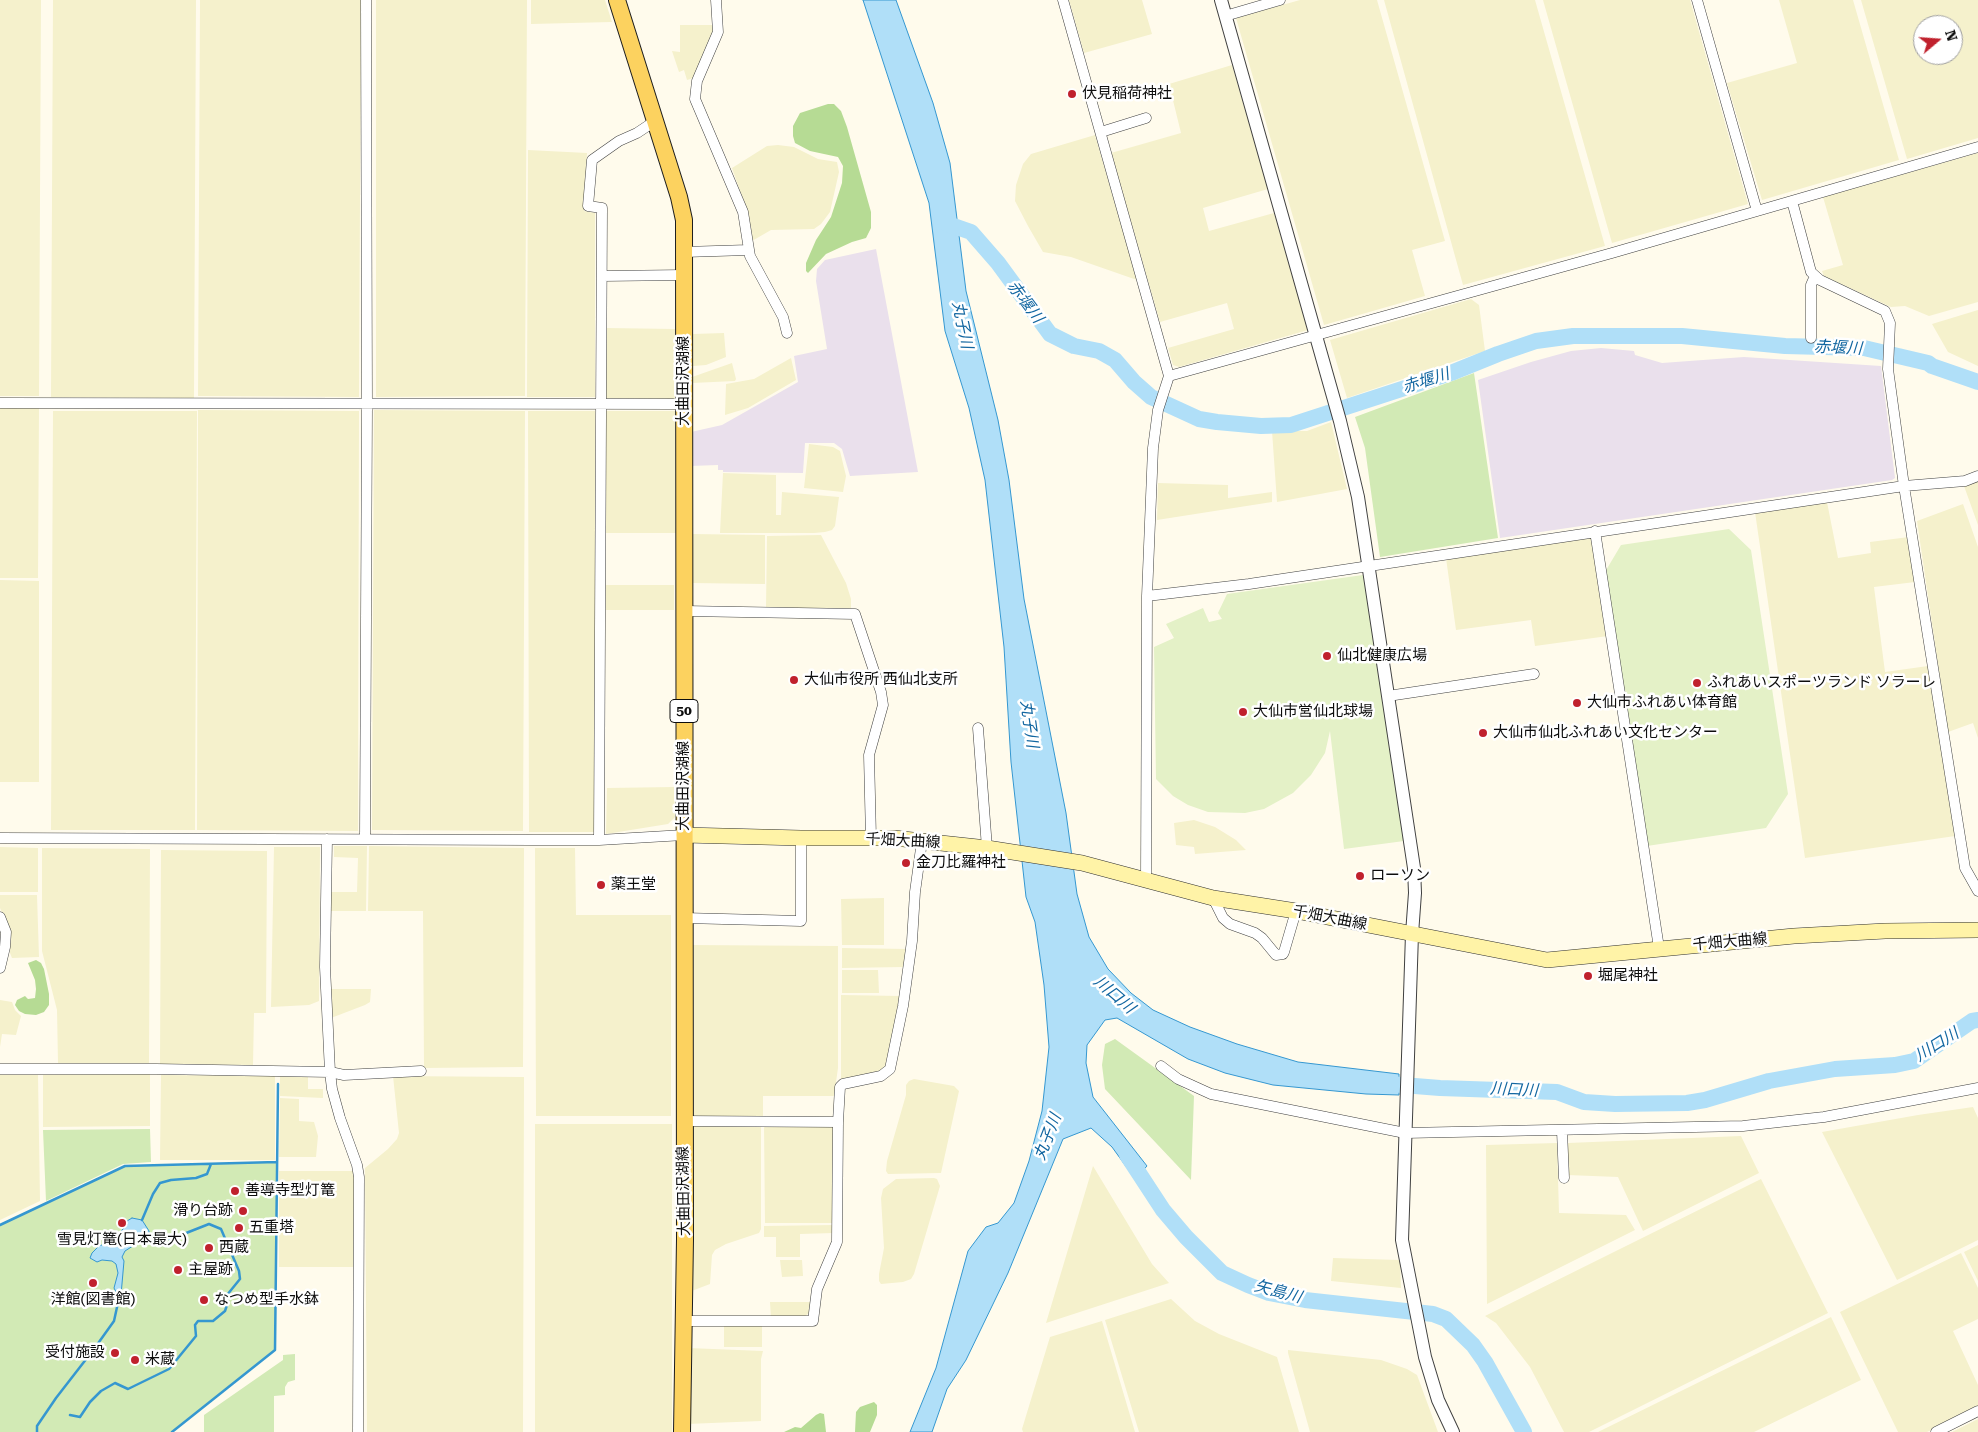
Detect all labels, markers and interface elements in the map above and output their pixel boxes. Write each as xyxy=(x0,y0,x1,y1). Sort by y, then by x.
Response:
north arrow xyxy=(1913,15,1963,65)
text: N xyxy=(1942,28,1961,43)
place label: 伏見稲荷神社 xyxy=(1082,85,1172,103)
marker: 伏見稲荷神社 xyxy=(1066,88,1078,100)
water label: 赤堰川 xyxy=(1003,277,1047,327)
water label: 丸子川 xyxy=(948,300,976,350)
street label: 大曲田沢湖線 xyxy=(675,336,693,426)
water label: 赤堰川 xyxy=(1814,337,1862,359)
water label: 赤堰川 xyxy=(1400,364,1452,398)
place label: 仙北健康広場 xyxy=(1337,647,1427,665)
marker: 仙北健康広場 xyxy=(1321,650,1333,662)
place label: 大仙市役所 西仙北支所 xyxy=(804,671,958,689)
marker: 大仙市役所 西仙北支所 xyxy=(788,674,800,686)
place label: ふれあいスポーツランド ソラーレ xyxy=(1707,674,1936,692)
marker: ふれあいスポーツランド ソラーレ xyxy=(1691,677,1703,689)
place label: 大仙市ふれあい体育館 xyxy=(1587,694,1737,712)
marker: 大仙市ふれあい体育館 xyxy=(1571,697,1583,709)
road number: 50 xyxy=(670,699,698,722)
water label: 丸子川 xyxy=(1016,699,1042,749)
place label: 大仙市営仙北球場 xyxy=(1253,703,1373,721)
marker: 大仙市営仙北球場 xyxy=(1237,706,1249,718)
place label: 大仙市仙北ふれあい文化センター xyxy=(1493,724,1718,742)
marker: 大仙市仙北ふれあい文化センター xyxy=(1477,727,1489,739)
street label: 大曲田沢湖線 xyxy=(675,741,693,831)
street label: 千畑大曲線 xyxy=(865,830,941,852)
place label: 金刀比羅神社 xyxy=(916,854,1006,872)
marker: 金刀比羅神社 xyxy=(900,857,912,869)
place label: ローソン xyxy=(1370,867,1430,885)
marker: ローソン xyxy=(1354,870,1366,882)
place label: 薬王堂 xyxy=(611,876,656,894)
marker: 薬王堂 xyxy=(595,879,607,891)
street label: 千畑大曲線 xyxy=(1291,902,1369,934)
street label: 千畑大曲線 xyxy=(1692,930,1768,954)
place label: 堀尾神社 xyxy=(1598,967,1658,985)
marker: 堀尾神社 xyxy=(1582,970,1594,982)
water label: 川口川 xyxy=(1090,972,1138,1018)
water label: 川口川 xyxy=(1912,1024,1962,1066)
water label: 川口川 xyxy=(1490,1079,1538,1101)
water label: 丸子川 xyxy=(1030,1111,1066,1163)
street label: 大曲田沢湖線 xyxy=(674,1146,694,1236)
place label: 善導寺型灯篭 xyxy=(245,1182,335,1200)
marker: 善導寺型灯篭 xyxy=(229,1185,241,1197)
place label: 滑り台跡 xyxy=(173,1202,233,1220)
marker: 滑り台跡 xyxy=(237,1205,249,1217)
marker: 雪見灯篭(日本最大) xyxy=(116,1217,128,1229)
place label: 五重塔 xyxy=(249,1219,294,1237)
marker: 五重塔 xyxy=(233,1222,245,1234)
place label: 雪見灯篭(日本最大) xyxy=(57,1231,187,1249)
place label: 西蔵 xyxy=(219,1239,249,1257)
marker: 西蔵 xyxy=(203,1242,215,1254)
place label: 主屋跡 xyxy=(188,1261,233,1279)
marker: 主屋跡 xyxy=(172,1264,184,1276)
marker: 洋館(図書館) xyxy=(87,1277,99,1289)
water label: 矢島川 xyxy=(1252,1277,1304,1307)
place label: 洋館(図書館) xyxy=(51,1291,135,1309)
place label: なつめ型手水鉢 xyxy=(214,1291,319,1309)
marker: なつめ型手水鉢 xyxy=(198,1294,210,1306)
place label: 受付施設 xyxy=(45,1344,105,1362)
marker: 受付施設 xyxy=(109,1347,121,1359)
place label: 米蔵 xyxy=(145,1351,175,1369)
marker: 米蔵 xyxy=(129,1354,141,1366)

